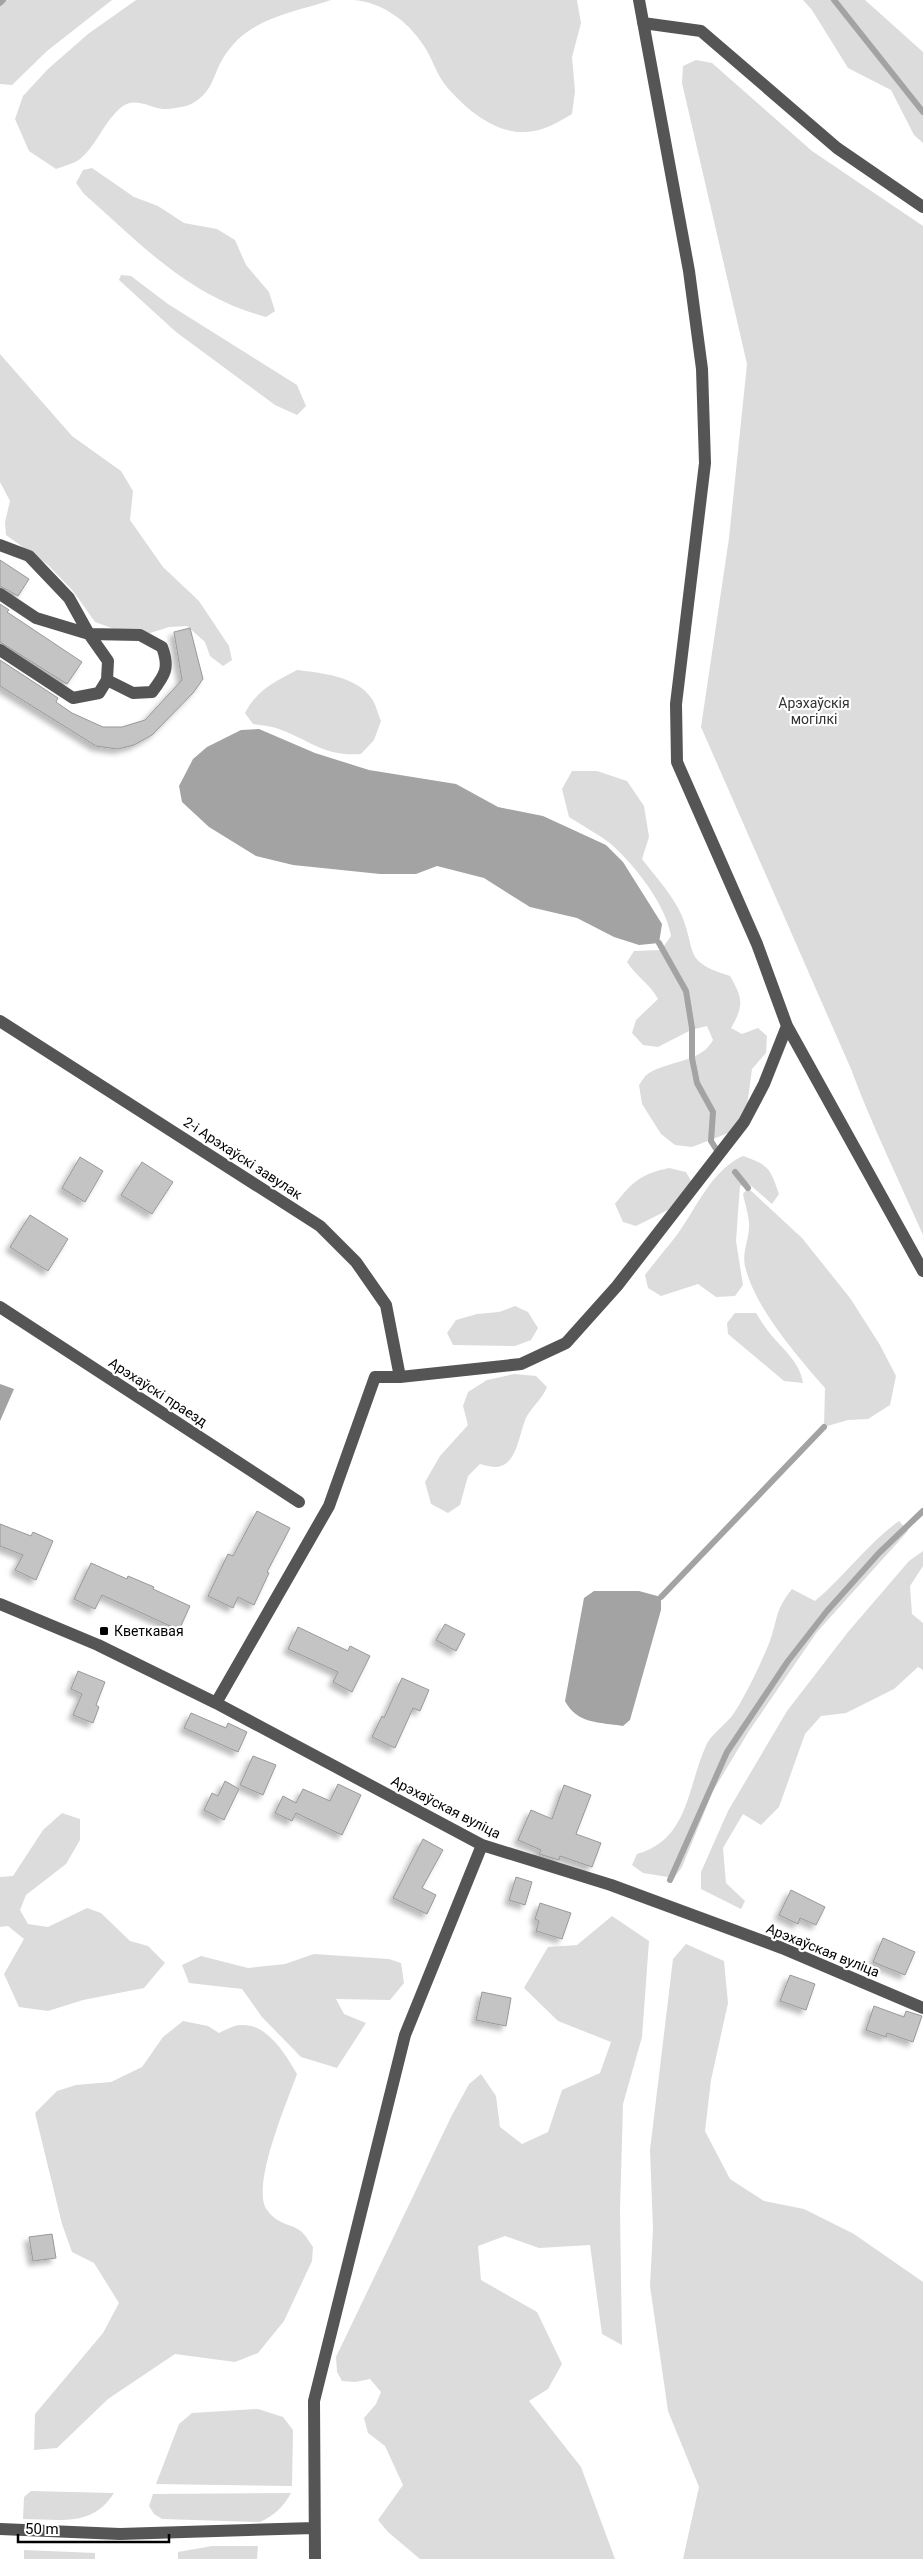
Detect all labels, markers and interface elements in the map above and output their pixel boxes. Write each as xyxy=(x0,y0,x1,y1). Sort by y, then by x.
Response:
park label: Арэхаўскія могілкі xyxy=(778,695,850,727)
street label: 2-і Арэхаўскі завулак xyxy=(181,1114,306,1203)
street label: Арэхаўскі праезд xyxy=(106,1354,211,1430)
place label: Кветкавая xyxy=(114,1623,184,1639)
marker: Кветкавая xyxy=(98,1625,110,1637)
street label: Арэхаўская вуліца xyxy=(389,1772,503,1842)
street label: Арэхаўская вуліца xyxy=(764,1920,882,1980)
scale bar xyxy=(18,2512,169,2544)
text: 50 m xyxy=(25,2520,59,2538)

